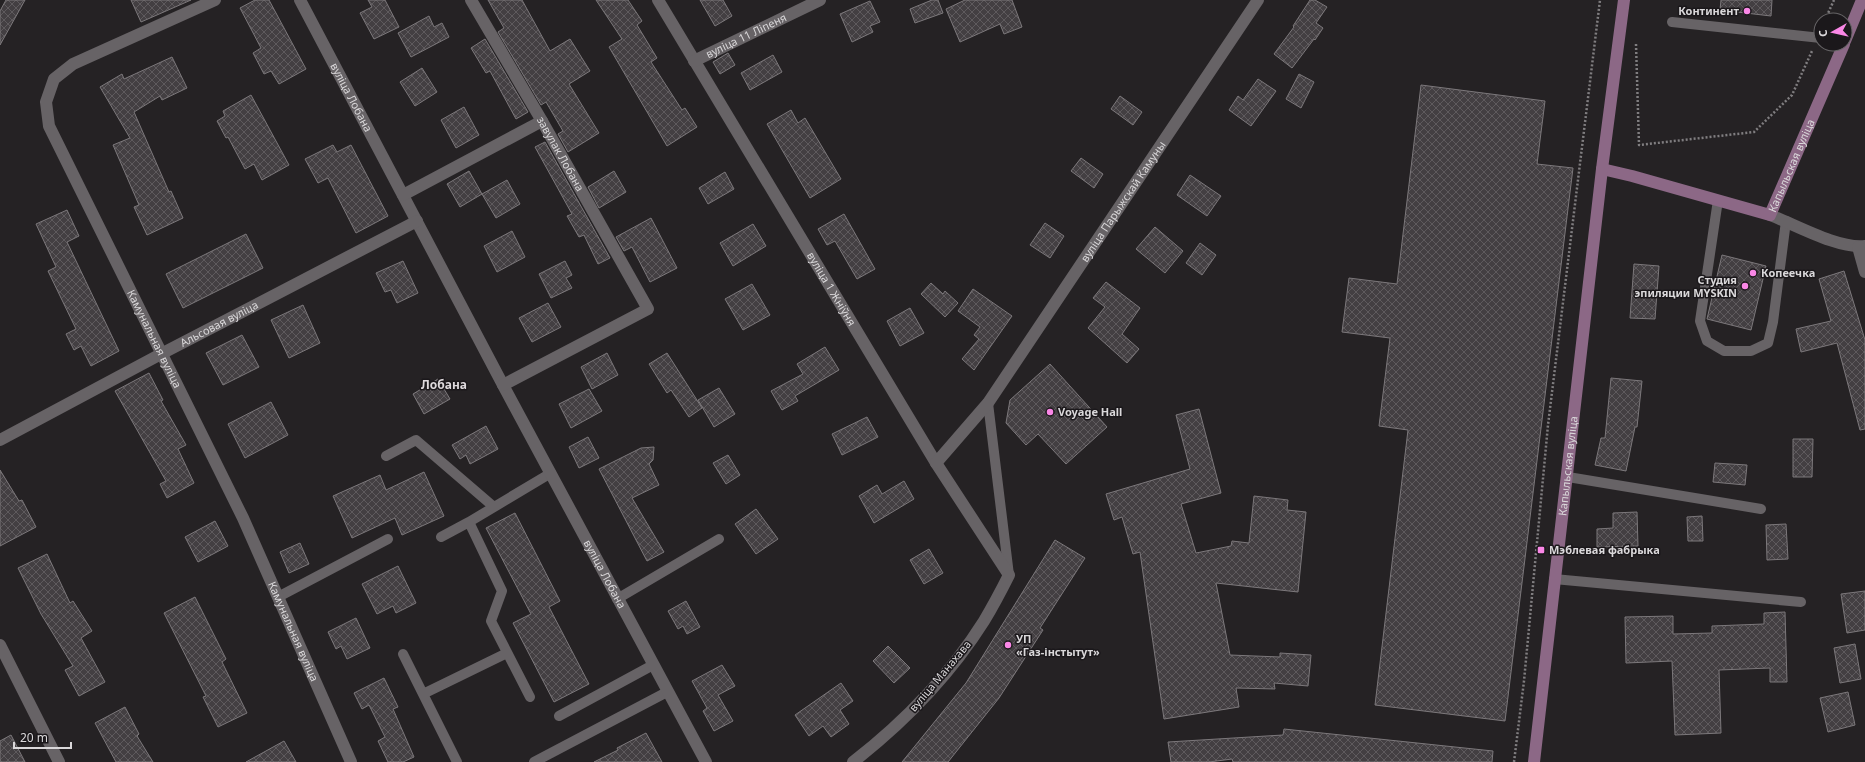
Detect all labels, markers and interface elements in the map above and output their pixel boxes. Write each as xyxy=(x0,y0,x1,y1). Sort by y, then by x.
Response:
place label: Континент xyxy=(1678,3,1739,18)
marker: Континент xyxy=(1742,6,1752,16)
street label: вуліца 11 Ліпеня xyxy=(703,9,789,61)
north arrow xyxy=(1813,12,1853,52)
text: С xyxy=(1815,29,1831,38)
street label: вуліца Лобана xyxy=(327,60,376,134)
street label: завулак Лобана xyxy=(534,113,588,194)
street label: Капыльская вуліца xyxy=(1764,116,1818,214)
street label: вуліца Парыжскай Камуны xyxy=(1077,138,1169,265)
street label: вуліца 1 Жніўня xyxy=(804,249,860,328)
place label: Копеечка xyxy=(1761,265,1815,280)
marker: Копеечка xyxy=(1748,268,1758,278)
place label: Студия эпиляции MYSKIN xyxy=(1634,272,1737,300)
marker: Студия эпиляции MYSKIN xyxy=(1740,281,1750,291)
street label: Камунальная вуліца xyxy=(124,287,185,390)
street label: Альсовая вуліца xyxy=(177,297,261,350)
district label: Лобана xyxy=(421,376,467,393)
place label: Voyage Hall xyxy=(1058,404,1122,419)
marker: Voyage Hall xyxy=(1045,407,1055,417)
street label: Капыльская вуліца xyxy=(1554,415,1581,516)
street label: вуліца Лобана xyxy=(581,537,630,611)
place label: Мэблевая фабрыка xyxy=(1549,542,1660,557)
marker: Мэблевая фабрыка xyxy=(1536,545,1546,555)
street label: Камунальная вуліца xyxy=(265,579,322,684)
place label: УП «Газ-інстытут» xyxy=(1016,631,1100,659)
street label: вуліца Манахава xyxy=(905,637,974,714)
marker: УП «Газ-інстытут» xyxy=(1003,640,1013,650)
scale bar xyxy=(14,724,71,750)
text: 20 m xyxy=(20,729,48,746)

